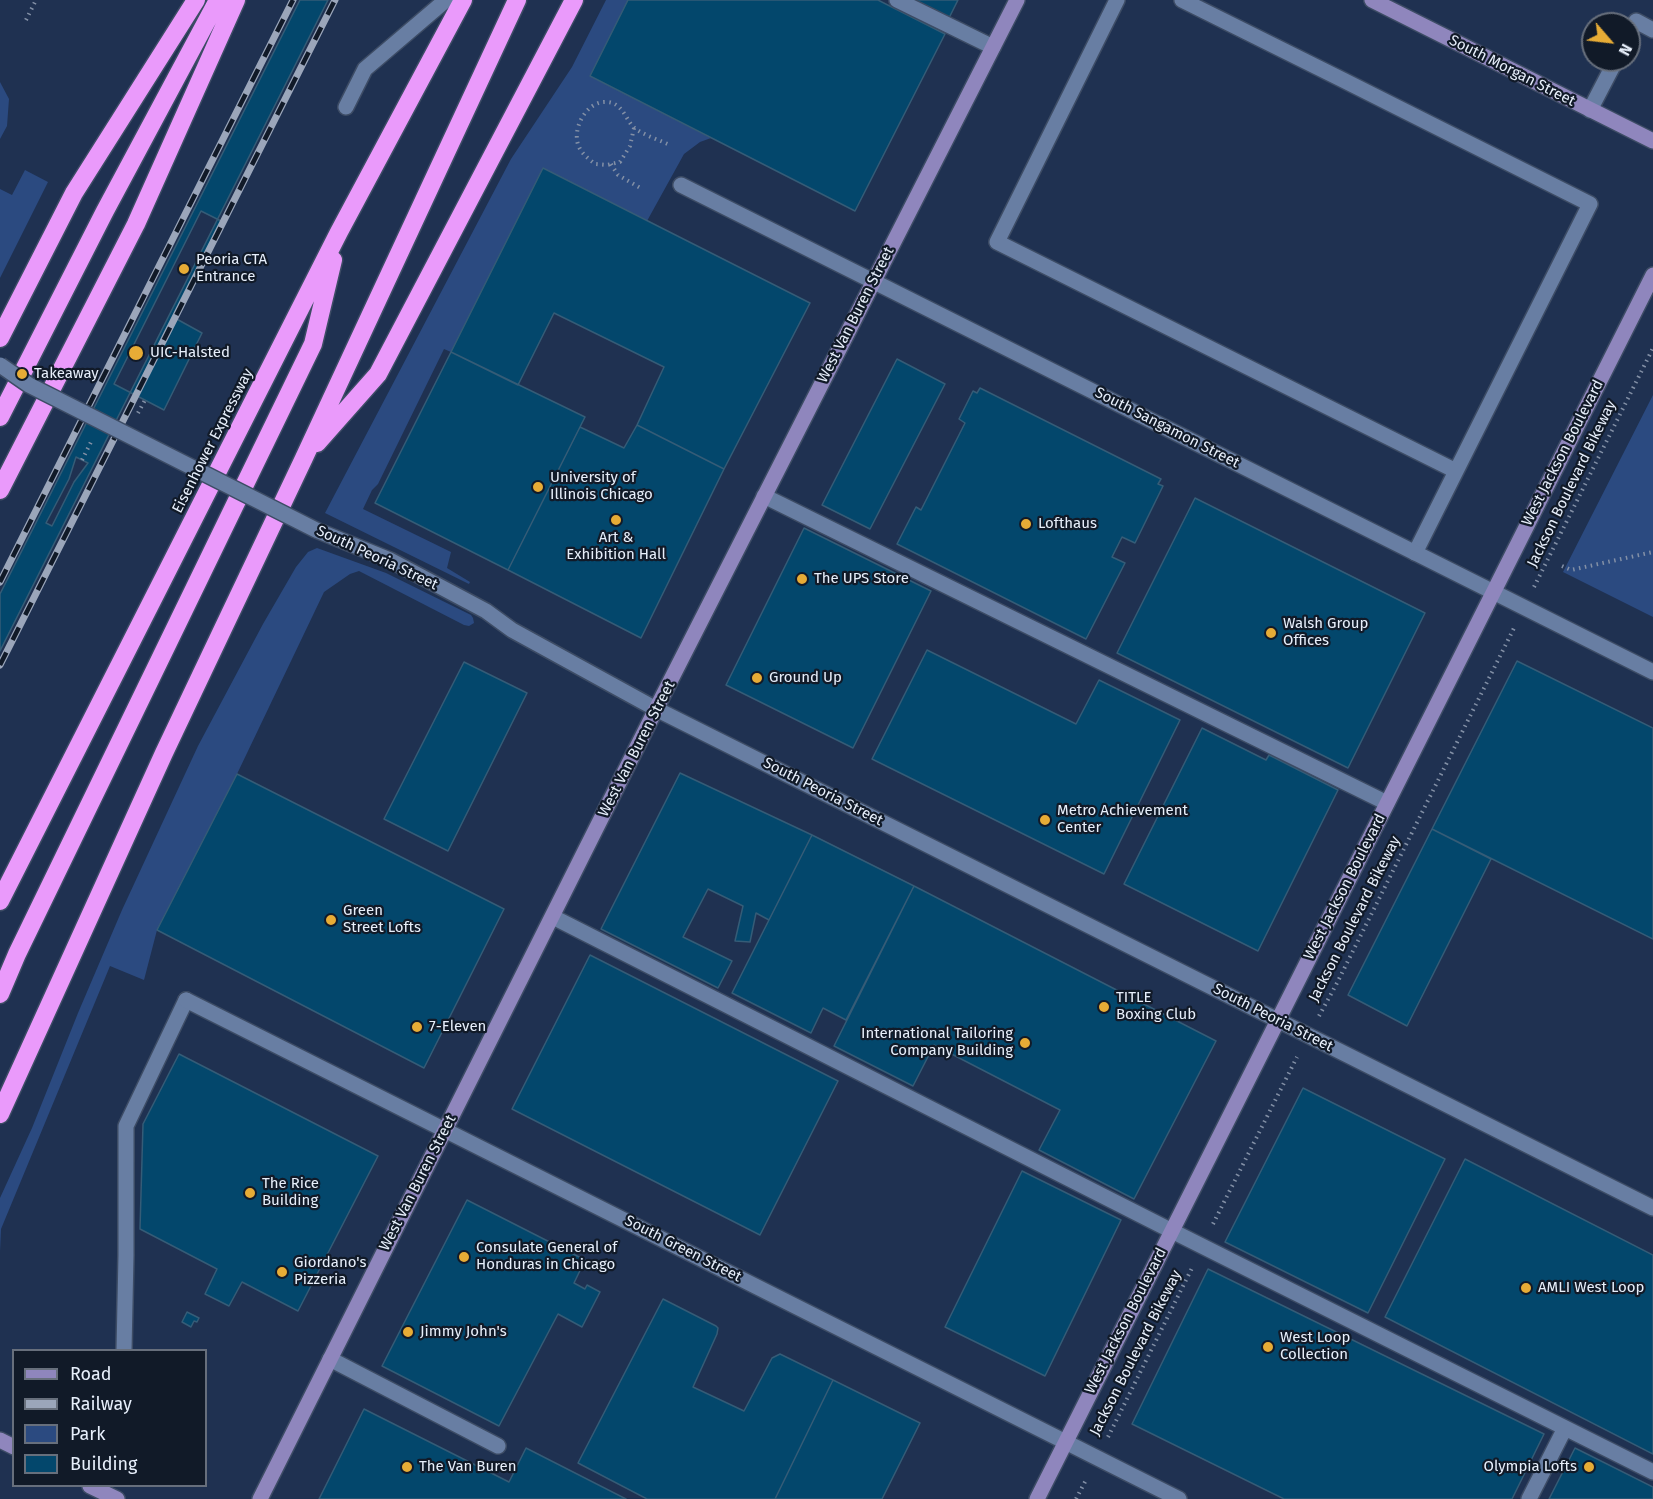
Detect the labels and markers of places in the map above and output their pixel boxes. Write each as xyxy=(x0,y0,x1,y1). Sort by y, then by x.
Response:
place label: Peoria CTA Entrance xyxy=(196,251,267,286)
marker: Peoria CTA Entrance xyxy=(177,262,191,276)
marker: UIC-Halsted xyxy=(127,344,145,362)
place label: UIC-Halsted xyxy=(150,344,230,362)
place label: Takeaway xyxy=(34,365,99,383)
marker: Takeaway xyxy=(15,367,29,381)
place label: University of Illinois Chicago xyxy=(550,469,653,504)
marker: University of Illinois Chicago xyxy=(531,480,545,494)
marker: Art & Exhibition Hall xyxy=(609,513,623,527)
place label: Lofthaus xyxy=(1038,515,1097,533)
marker: Lofthaus xyxy=(1019,517,1033,531)
place label: Art & Exhibition Hall xyxy=(566,529,666,564)
place label: The UPS Store xyxy=(814,570,909,588)
marker: The UPS Store xyxy=(795,572,809,586)
place label: Walsh Group Offices xyxy=(1283,615,1368,650)
marker: Walsh Group Offices xyxy=(1264,626,1278,640)
place label: Ground Up xyxy=(769,669,842,687)
marker: Ground Up xyxy=(750,671,764,685)
place label: Metro Achievement Center xyxy=(1057,802,1188,837)
marker: Metro Achievement Center xyxy=(1038,813,1052,827)
place label: Green Street Lofts xyxy=(343,902,421,937)
marker: Green Street Lofts xyxy=(324,913,338,927)
place label: TITLE Boxing Club xyxy=(1116,989,1196,1024)
marker: TITLE Boxing Club xyxy=(1097,1000,1111,1014)
place label: 7-Eleven xyxy=(429,1018,486,1036)
marker: 7-Eleven xyxy=(410,1020,424,1034)
place label: International Tailoring Company Building xyxy=(861,1025,1013,1060)
marker: International Tailoring Company Building xyxy=(1018,1036,1032,1050)
place label: The Rice Building xyxy=(262,1175,319,1210)
marker: The Rice Building xyxy=(243,1186,257,1200)
place label: Consulate General of Honduras in Chicago xyxy=(476,1239,617,1274)
marker: Consulate General of Honduras in Chicago xyxy=(457,1250,471,1264)
place label: Giordano's Pizzeria xyxy=(294,1254,366,1289)
marker: Giordano's Pizzeria xyxy=(275,1265,289,1279)
place label: AMLI West Loop xyxy=(1538,1279,1644,1297)
marker: AMLI West Loop xyxy=(1519,1281,1533,1295)
place label: Jimmy John's xyxy=(420,1323,507,1341)
marker: Jimmy John's xyxy=(401,1325,415,1339)
place label: West Loop Collection xyxy=(1280,1329,1350,1364)
marker: West Loop Collection xyxy=(1261,1340,1275,1354)
place label: The Van Buren xyxy=(419,1458,517,1476)
place label: Olympia Lofts xyxy=(1484,1458,1577,1476)
marker: The Van Buren xyxy=(400,1460,414,1474)
marker: Olympia Lofts xyxy=(1582,1460,1596,1474)

